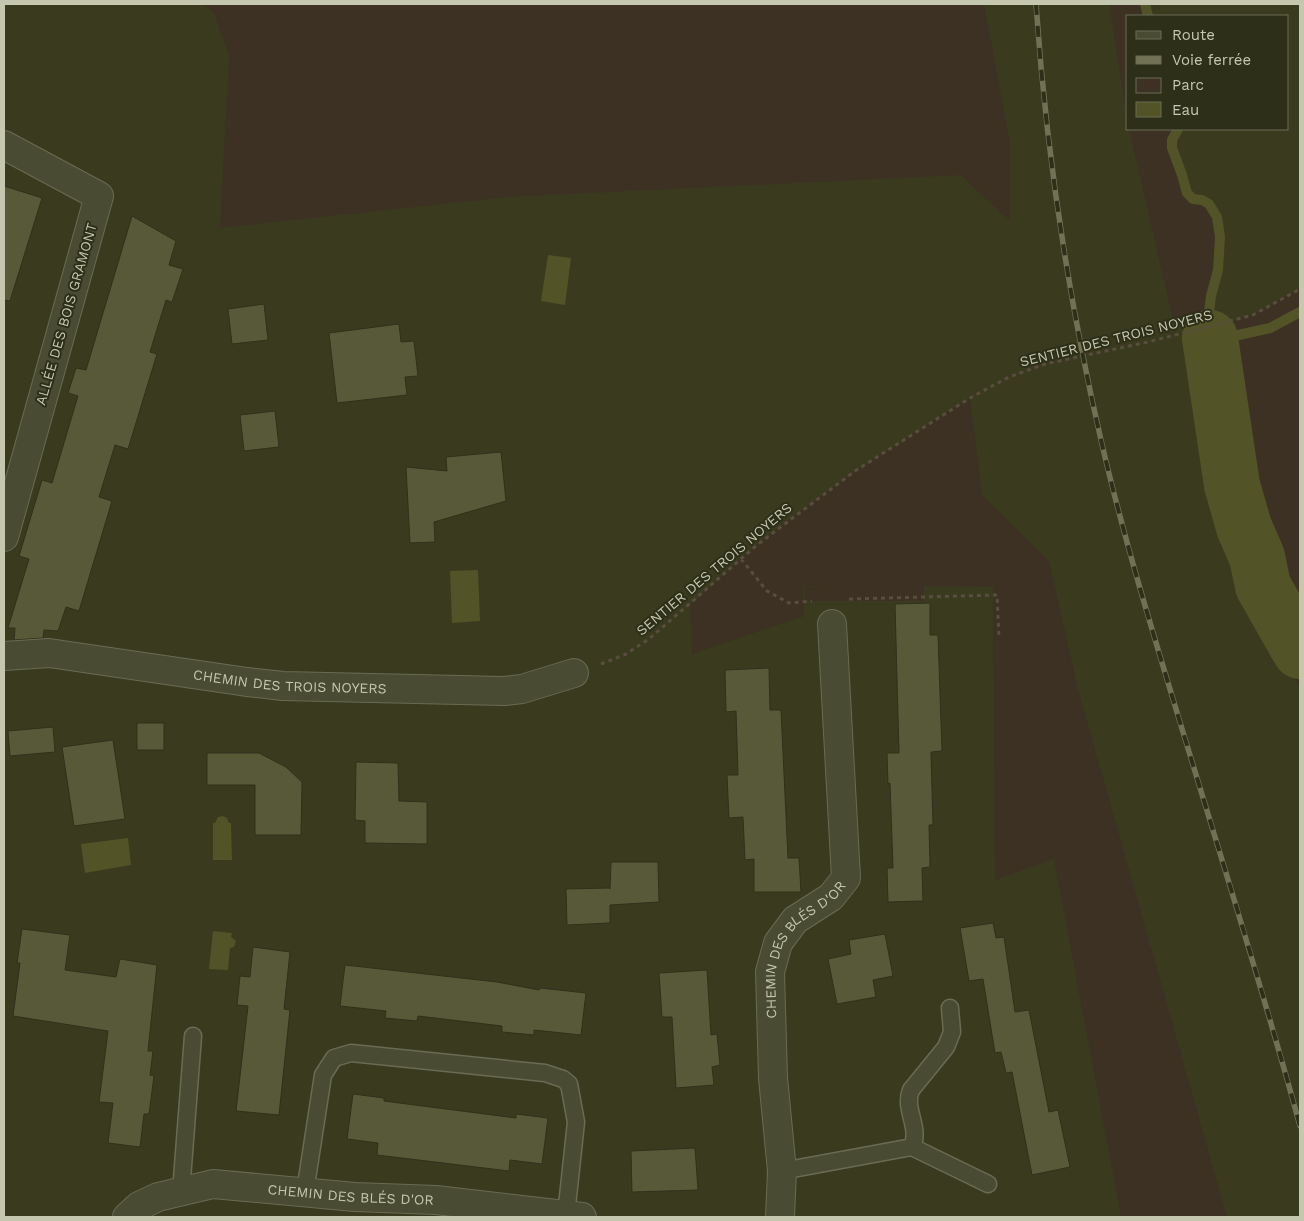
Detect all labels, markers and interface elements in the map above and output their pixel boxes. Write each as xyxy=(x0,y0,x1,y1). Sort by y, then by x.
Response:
legend xyxy=(1126,15,1289,130)
text: Route xyxy=(1172,26,1215,44)
text: Voie ferrée xyxy=(1172,51,1251,69)
text: Parc xyxy=(1172,76,1204,94)
text: Eau xyxy=(1172,101,1199,119)
street label: ALLÉE DES BOIS GRAMONT xyxy=(32,221,100,407)
street label: SENTIER DES TROIS NOYERS xyxy=(1018,306,1214,370)
street label: SENTIER DES TROIS NOYERS xyxy=(633,499,795,639)
street label: CHEMIN DES TROIS NOYERS xyxy=(192,666,387,696)
street label: CHEMIN DES BLÉS D'OR xyxy=(762,878,849,1019)
street label: CHEMIN DES BLÉS D'OR xyxy=(267,1181,434,1208)

